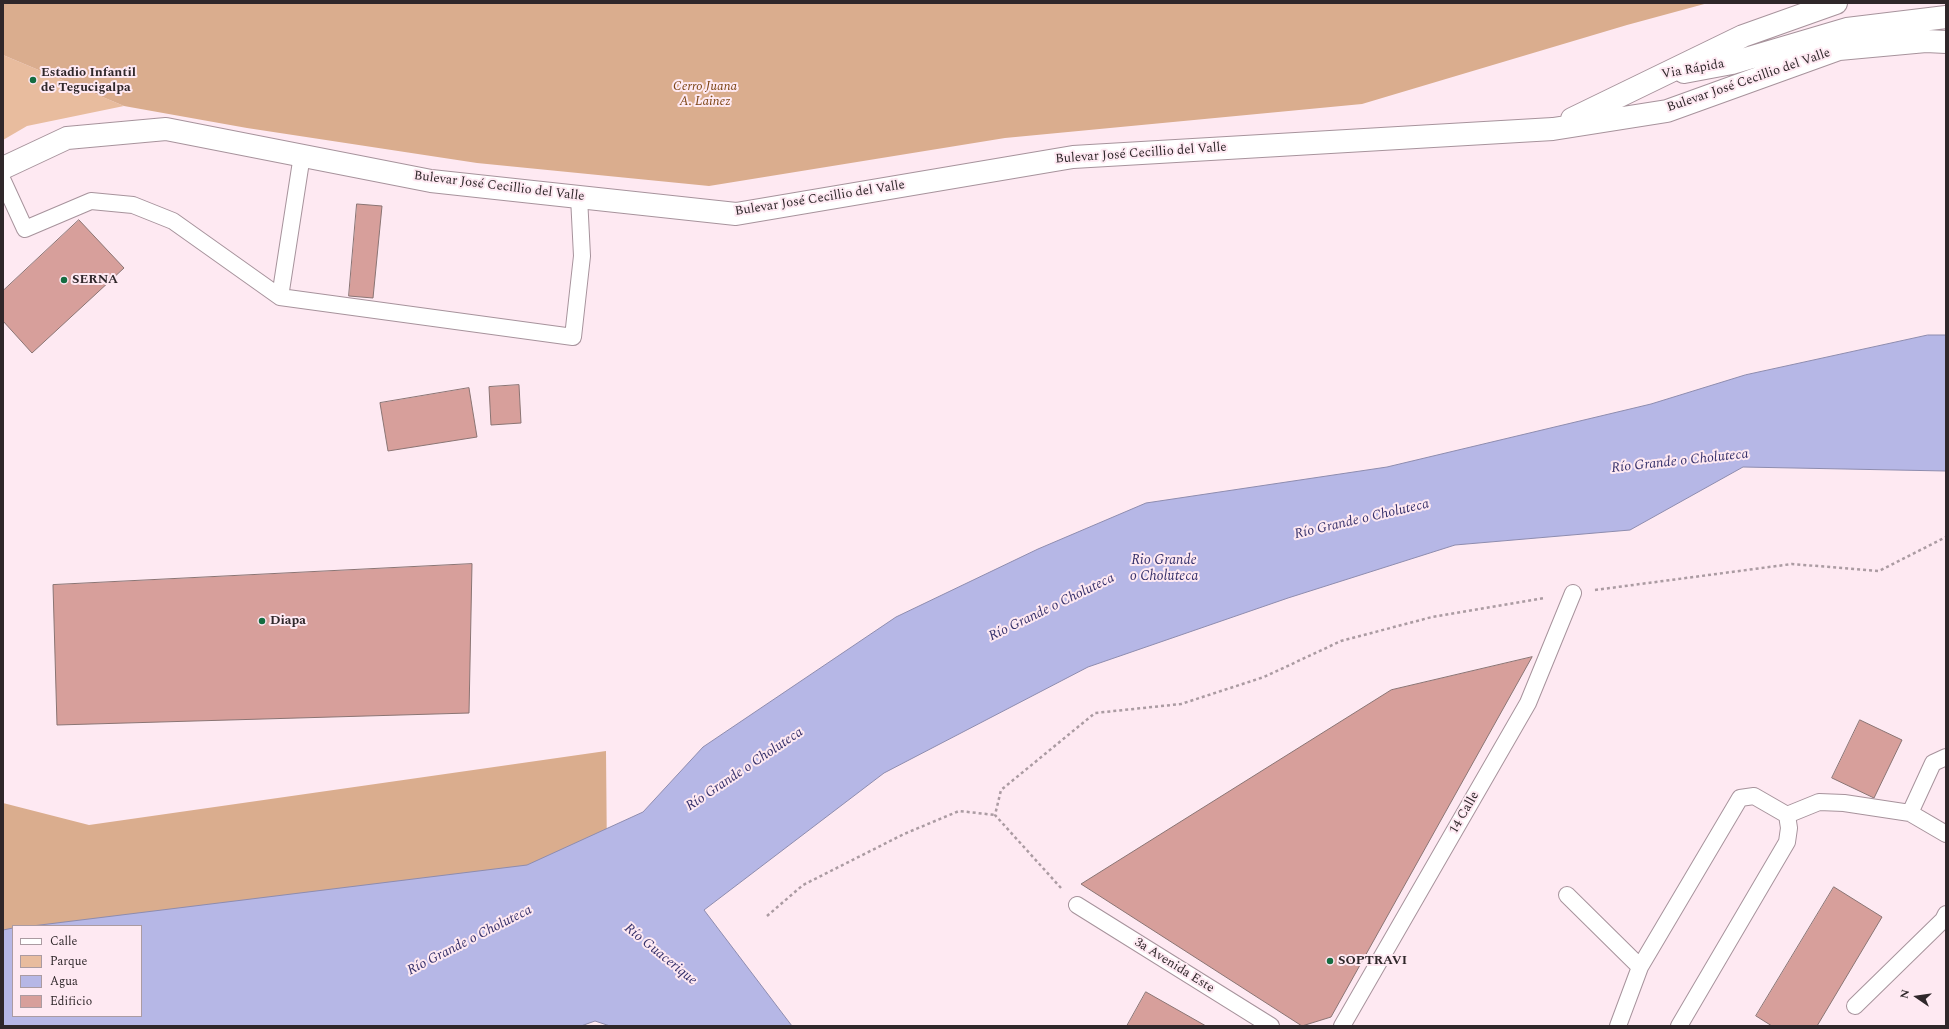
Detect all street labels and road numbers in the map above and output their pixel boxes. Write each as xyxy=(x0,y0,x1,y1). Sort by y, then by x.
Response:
street label: Bulevar José Cecillio del Valle xyxy=(1665,46,1833,116)
street label: Via Rápida xyxy=(1660,57,1726,83)
street label: Bulevar José Cecillio del Valle xyxy=(1055,140,1227,168)
street label: Bulevar José Cecillio del Valle xyxy=(413,169,585,205)
street label: Bulevar José Cecillio del Valle xyxy=(734,178,906,220)
street label: 14 Calle xyxy=(1447,789,1483,837)
street label: 3a Avenida Este xyxy=(1131,935,1217,997)

